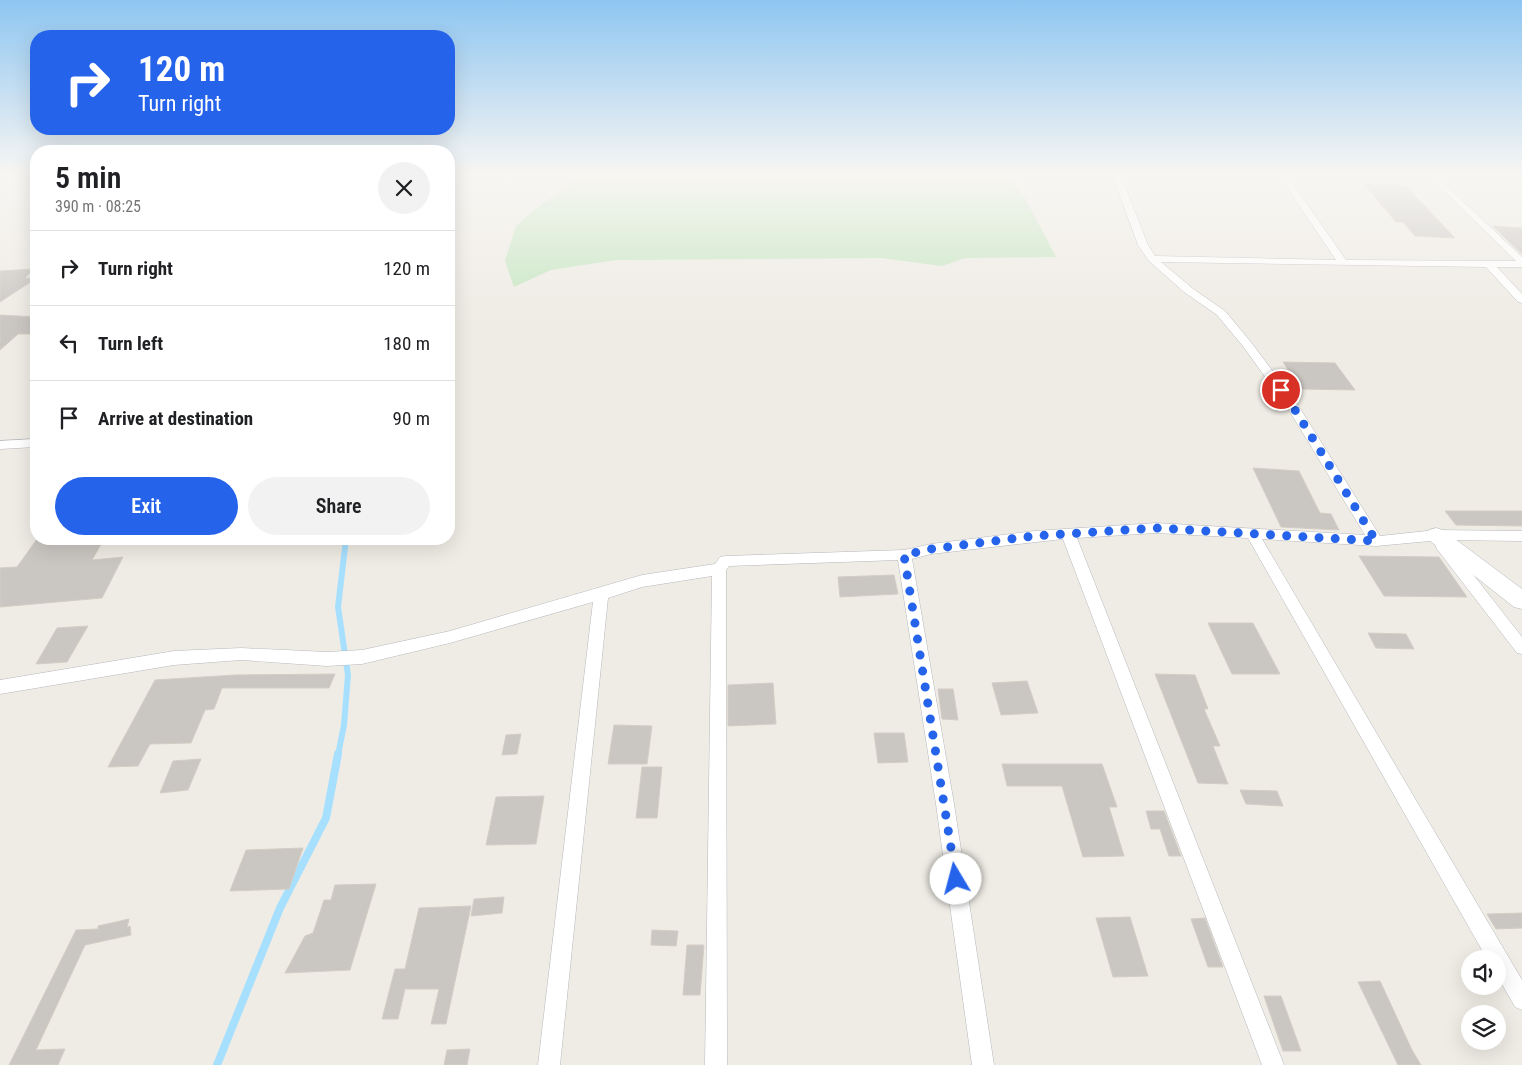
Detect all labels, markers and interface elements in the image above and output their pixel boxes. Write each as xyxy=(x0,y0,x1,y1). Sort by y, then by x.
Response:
text: 120 m xyxy=(138,49,225,90)
icon: right xyxy=(55,50,120,115)
text: Turn right xyxy=(138,91,221,116)
text: 5 min xyxy=(55,160,121,195)
button: close xyxy=(378,162,430,214)
text: 390 m · 08:25 xyxy=(55,197,141,216)
icon: right xyxy=(55,254,83,282)
text: Turn right xyxy=(98,257,173,280)
text: 120 m xyxy=(383,257,430,280)
icon: left xyxy=(55,329,83,357)
text: Turn left xyxy=(98,332,163,355)
text: 180 m xyxy=(383,332,430,355)
pin xyxy=(1260,369,1302,411)
icon: arrive xyxy=(1267,376,1295,404)
icon: arrive xyxy=(55,404,83,432)
text: Arrive at destination xyxy=(98,407,253,430)
text: 90 m xyxy=(393,407,430,430)
button: Exit xyxy=(55,477,238,535)
button: Share xyxy=(248,477,430,535)
position arrow xyxy=(929,852,981,904)
map controls xyxy=(1461,950,1506,1050)
button: sound xyxy=(1461,950,1506,995)
button: layers xyxy=(1461,1005,1506,1050)

